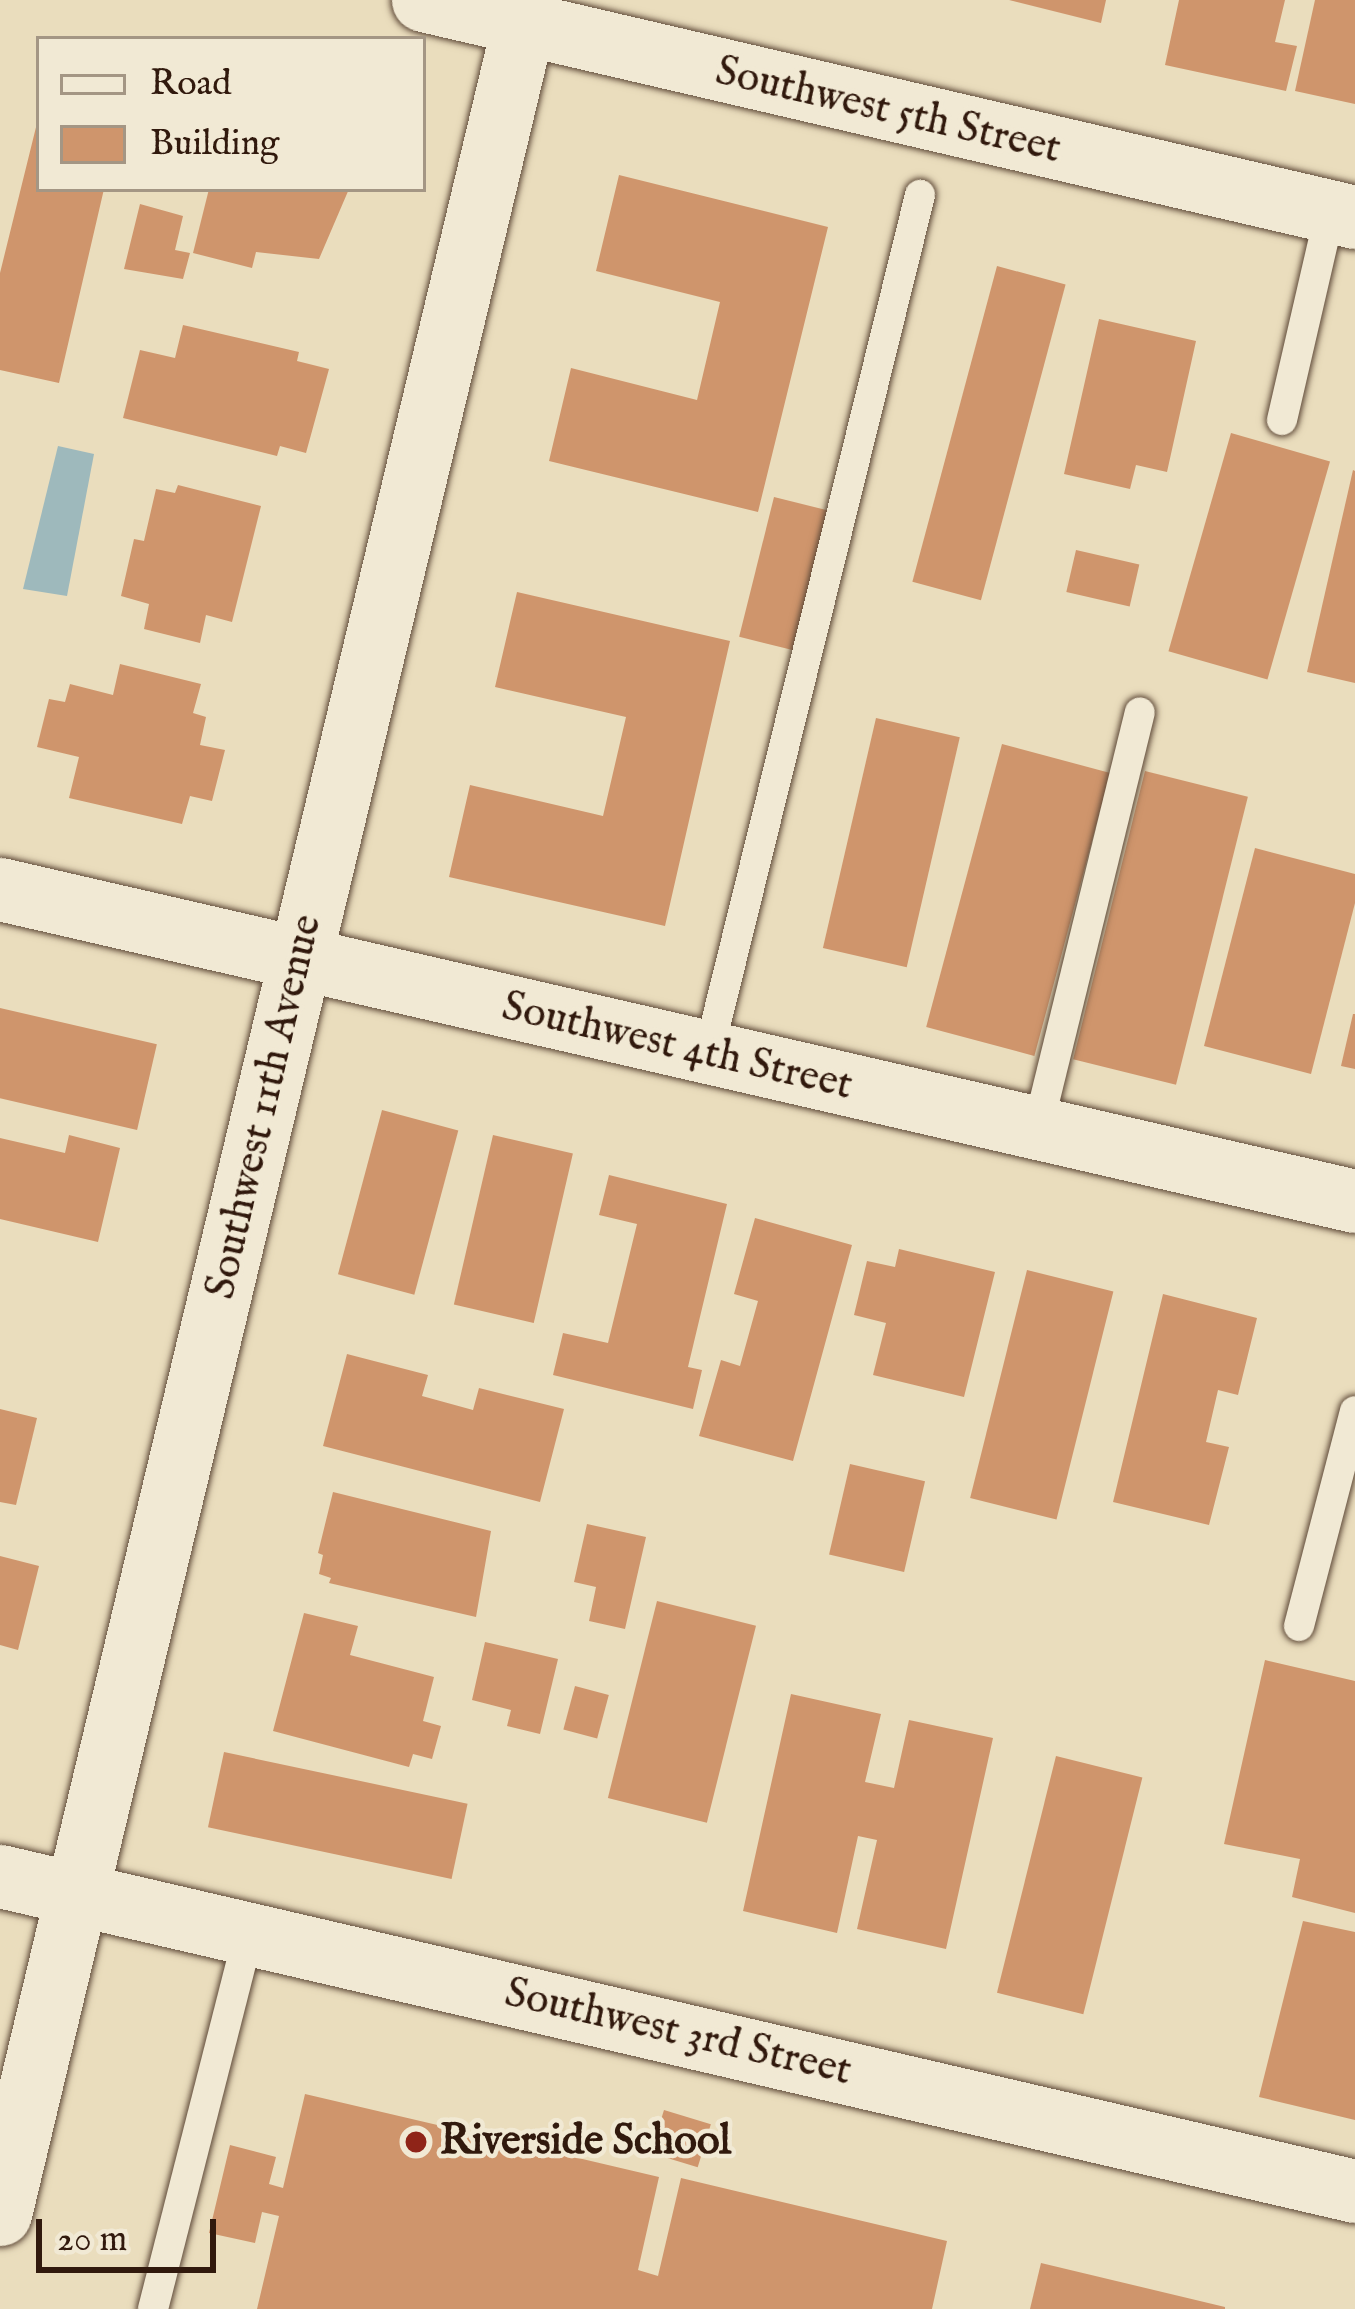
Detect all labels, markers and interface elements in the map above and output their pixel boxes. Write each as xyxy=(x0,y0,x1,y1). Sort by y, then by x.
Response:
legend xyxy=(36,36,426,192)
street label: Southwest 5th Street xyxy=(711,47,1065,175)
text: Road xyxy=(150,61,231,107)
text: Building xyxy=(150,121,279,167)
street label: Southwest 11th Avenue xyxy=(196,910,334,1304)
street label: Southwest 4th Street xyxy=(497,982,857,1112)
street label: Southwest 3rd Street xyxy=(500,1969,856,2097)
place label: Riverside School xyxy=(440,2117,731,2167)
marker: Riverside School xyxy=(403,2129,429,2155)
scale bar xyxy=(42,2195,222,2269)
text: 20 m xyxy=(57,2217,127,2263)

